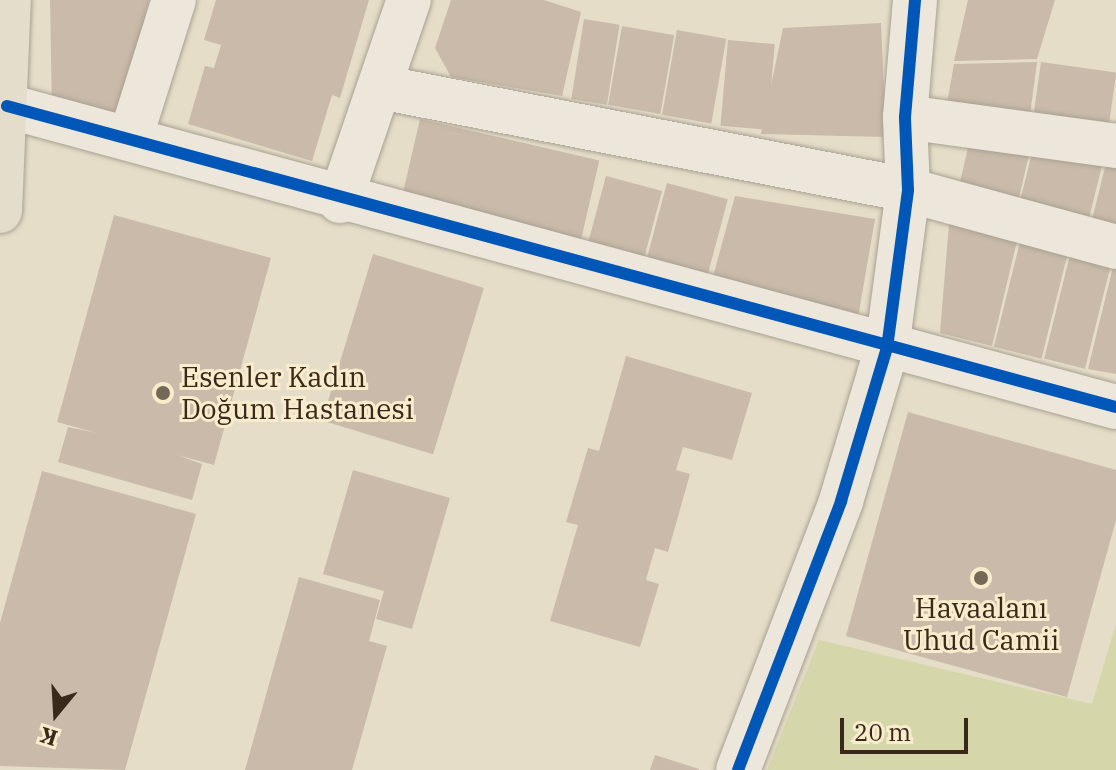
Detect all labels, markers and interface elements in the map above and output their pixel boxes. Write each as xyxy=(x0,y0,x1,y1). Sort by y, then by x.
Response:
place label: Esenler Kadın Doğum Hastanesi xyxy=(181,360,414,426)
marker: Esenler Kadın Doğum Hastanesi xyxy=(152,382,174,404)
marker: Havaalanı Uhud Camii xyxy=(972,569,990,587)
place label: Havaalanı Uhud Camii xyxy=(903,591,1059,657)
north arrow xyxy=(16,674,96,754)
scale bar xyxy=(844,702,972,752)
text: 20 m xyxy=(854,716,911,748)
text: K xyxy=(36,721,61,754)

